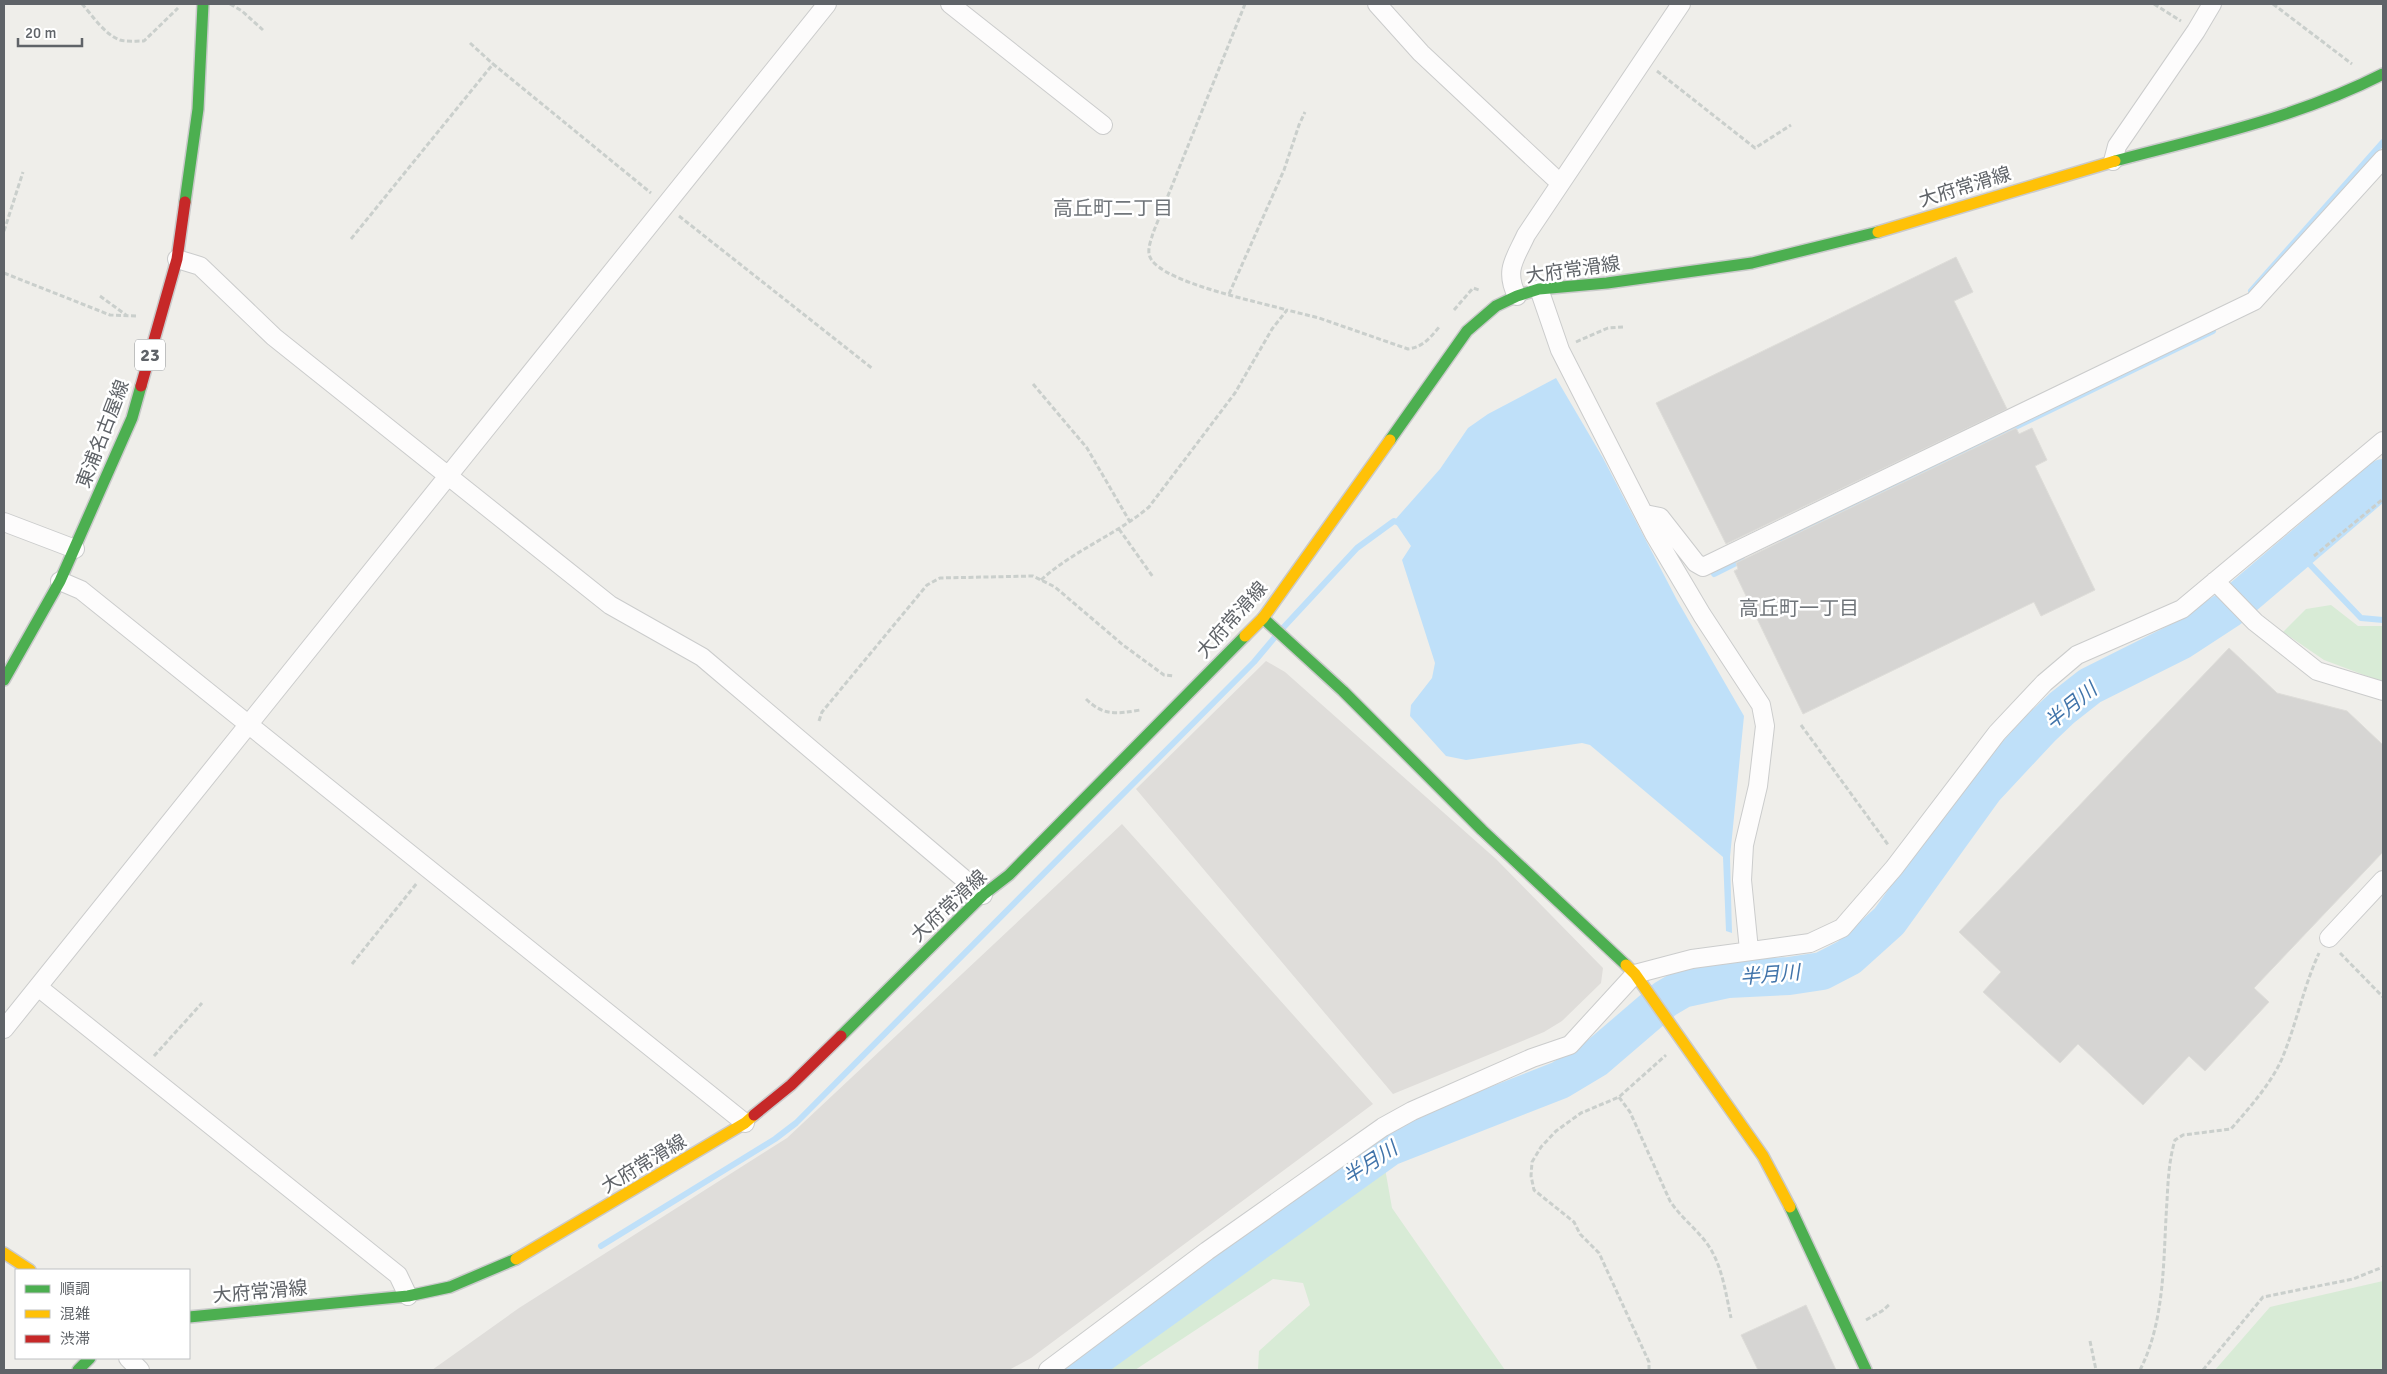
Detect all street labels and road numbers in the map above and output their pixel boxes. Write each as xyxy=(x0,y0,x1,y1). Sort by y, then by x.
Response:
street label: 大府常滑線 xyxy=(1916,162,2014,212)
street label: 大府常滑線 xyxy=(1524,252,1622,288)
road number: 23 xyxy=(135,340,165,370)
street label: 東浦名古屋線 xyxy=(71,376,135,492)
street label: 大府常滑線 xyxy=(1191,577,1273,663)
street label: 大府常滑線 xyxy=(906,865,992,947)
street label: 大府常滑線 xyxy=(597,1129,691,1199)
street label: 大府常滑線 xyxy=(212,1276,308,1308)

